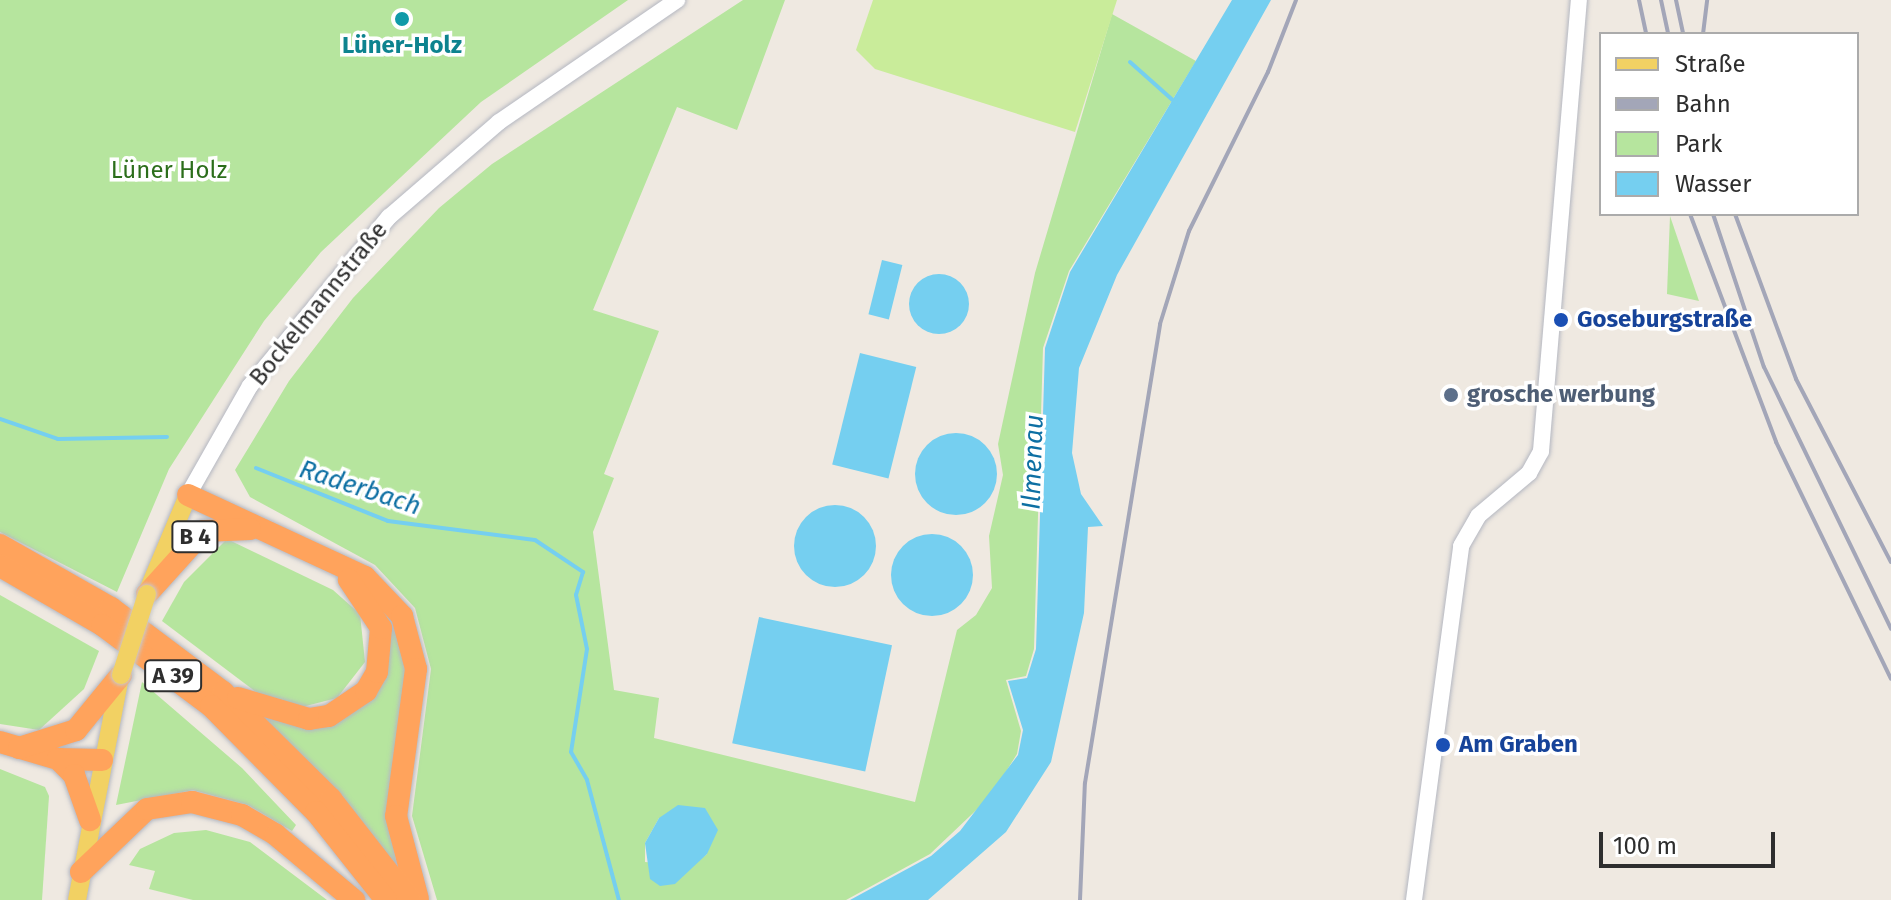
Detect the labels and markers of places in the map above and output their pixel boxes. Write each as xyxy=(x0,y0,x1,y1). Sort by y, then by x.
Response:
marker: Lüner-Holz xyxy=(393,10,411,28)
place label: Lüner-Holz xyxy=(342,32,462,60)
place label: Goseburgstraße xyxy=(1577,306,1752,334)
marker: Goseburgstraße xyxy=(1552,311,1570,329)
place label: grosche werbung xyxy=(1467,381,1655,409)
marker: grosche werbung xyxy=(1442,386,1460,404)
place label: Am Graben xyxy=(1459,731,1578,759)
marker: Am Graben xyxy=(1434,736,1452,754)

